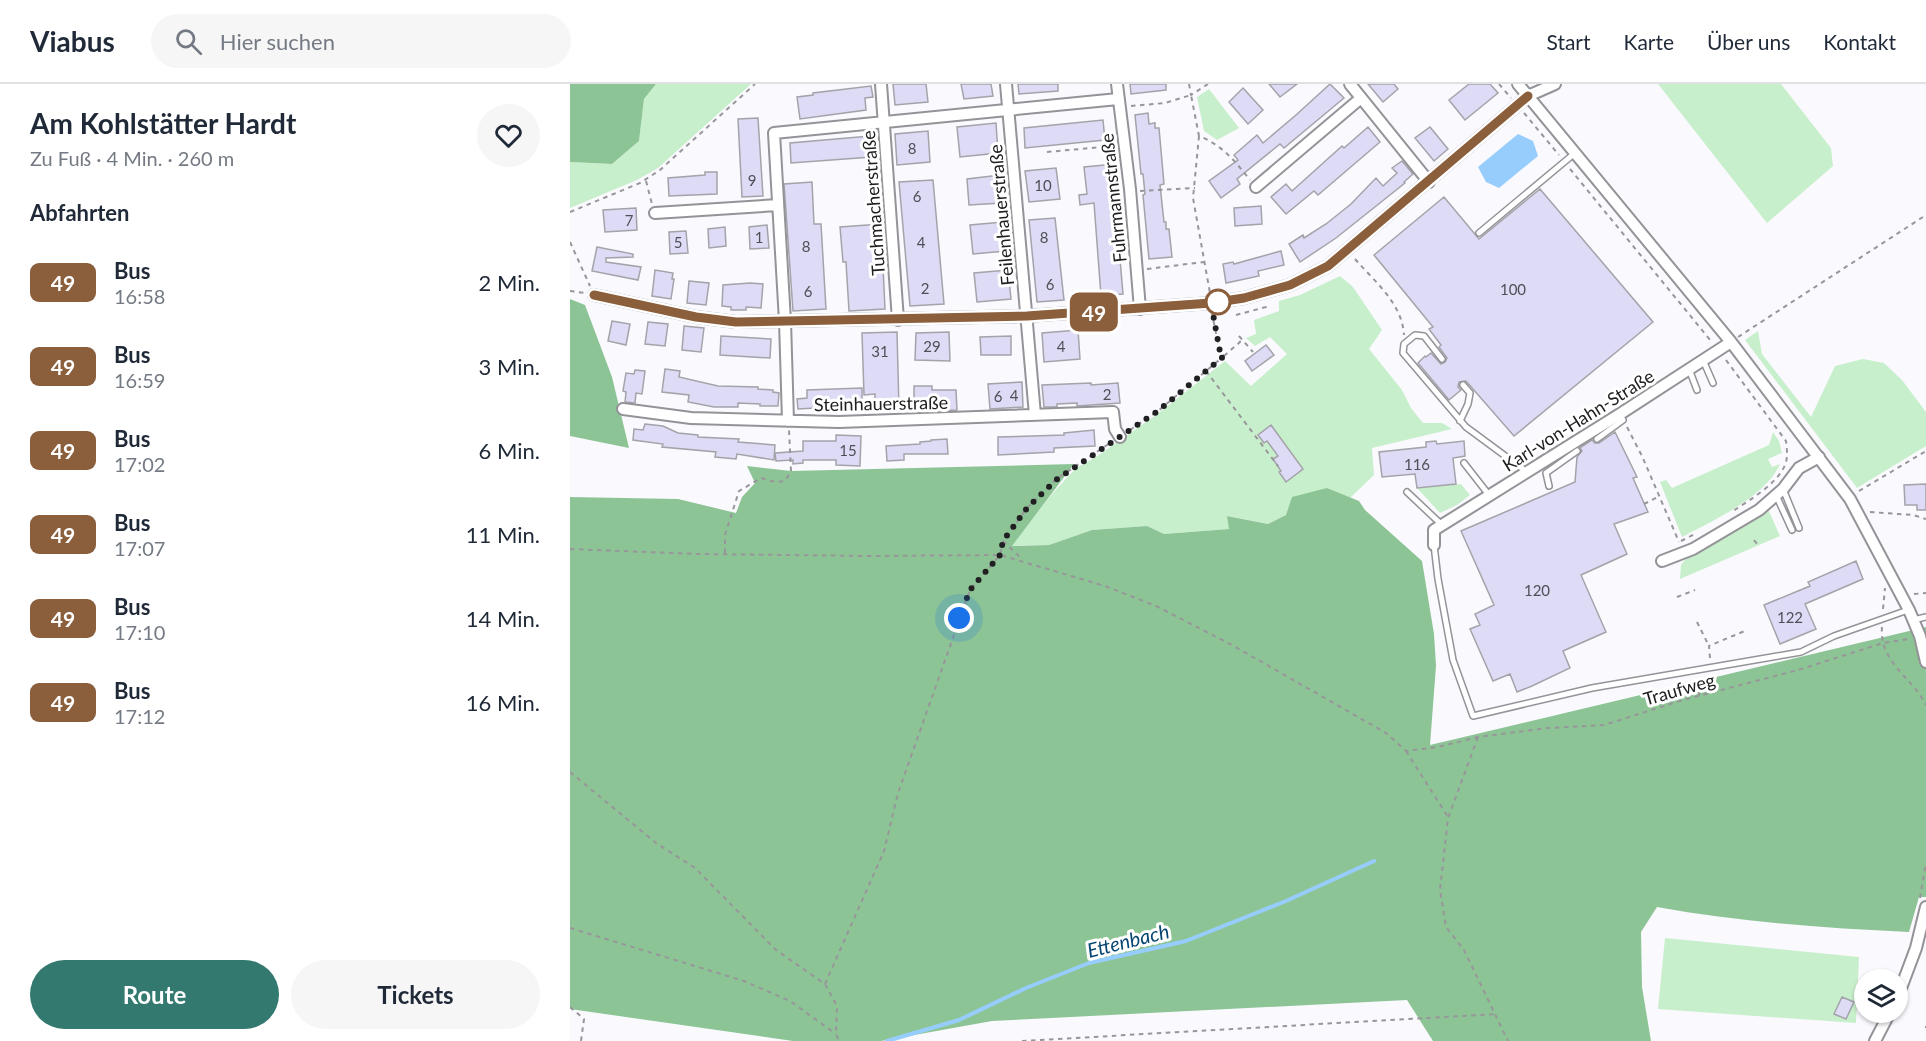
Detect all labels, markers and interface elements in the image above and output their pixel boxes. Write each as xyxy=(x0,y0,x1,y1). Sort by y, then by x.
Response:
search box xyxy=(151,14,571,68)
text: Viabus xyxy=(30,24,115,58)
icon: search xyxy=(172,25,205,58)
text: Hier suchen xyxy=(220,28,335,55)
text: Start xyxy=(1546,29,1591,54)
text: Karte xyxy=(1624,29,1674,54)
text: Über uns xyxy=(1707,29,1790,54)
text: Kontakt xyxy=(1823,29,1896,54)
button: heart xyxy=(477,104,540,167)
text: Am Kohlstätter Hardt xyxy=(30,106,296,140)
street label: Tuchmacherstraße xyxy=(857,130,889,276)
street label: Fuhrmannstraße xyxy=(1095,132,1131,264)
house number: 8 xyxy=(908,139,916,157)
street label: Feilenhauerstraße xyxy=(984,144,1018,286)
text: Zu Fuß · 4 Min. · 260 m xyxy=(30,146,234,170)
house number: 9 xyxy=(748,171,756,189)
house number: 10 xyxy=(1034,176,1052,194)
house number: 6 xyxy=(913,187,922,205)
text: Abfahrten xyxy=(30,199,129,226)
house number: 7 xyxy=(625,211,634,229)
house number: 1 xyxy=(755,228,763,246)
house number: 8 xyxy=(1040,228,1048,246)
house number: 5 xyxy=(674,233,682,251)
house number: 4 xyxy=(917,233,926,251)
house number: 8 xyxy=(802,237,810,255)
text: Bus xyxy=(114,257,150,284)
text: 2 Min. xyxy=(479,269,540,296)
text: 49 xyxy=(51,270,75,295)
house number: 6 xyxy=(1046,275,1055,293)
house number: 2 xyxy=(921,279,929,297)
house number: 100 xyxy=(1500,280,1526,298)
house number: 6 xyxy=(804,282,813,300)
text: 16:58 xyxy=(114,284,165,308)
unlabelled marker xyxy=(1205,289,1231,315)
line badge: 49 xyxy=(1067,292,1121,332)
text: 49 xyxy=(1082,300,1106,325)
house number: 29 xyxy=(923,337,941,355)
house number: 4 xyxy=(1057,337,1066,355)
text: Bus xyxy=(114,341,150,368)
house number: 31 xyxy=(871,342,889,360)
text: 3 Min. xyxy=(479,353,540,380)
text: 49 xyxy=(51,354,75,379)
street label: Karl-von-Hahn-Straße xyxy=(1498,364,1658,476)
text: 16:59 xyxy=(114,368,165,392)
house number: 2 xyxy=(1103,385,1111,403)
house number: 4 xyxy=(1010,386,1019,404)
house number: 6 xyxy=(994,387,1003,405)
street label: Steinhauerstraße xyxy=(814,391,948,415)
text: Bus xyxy=(114,425,150,452)
text: 6 Min. xyxy=(479,437,540,464)
text: 49 xyxy=(51,438,75,463)
house number: 15 xyxy=(839,441,857,459)
text: 17:02 xyxy=(114,452,165,476)
house number: 116 xyxy=(1404,455,1430,473)
text: Bus xyxy=(114,509,150,536)
text: 11 Min. xyxy=(466,521,540,548)
text: 49 xyxy=(51,522,75,547)
text: 17:07 xyxy=(114,536,165,560)
house number: 120 xyxy=(1524,581,1550,599)
text: Bus xyxy=(114,593,150,620)
your location xyxy=(944,603,974,633)
text: 14 Min. xyxy=(466,605,540,632)
text: 49 xyxy=(51,606,75,631)
house number: 122 xyxy=(1777,608,1803,626)
text: 17:10 xyxy=(114,620,165,644)
street label: Traufweg xyxy=(1641,668,1717,710)
text: Bus xyxy=(114,677,150,704)
text: 16 Min. xyxy=(466,689,540,716)
text: 49 xyxy=(51,690,75,715)
text: 17:12 xyxy=(114,704,165,728)
water label: Ettenbach xyxy=(1084,918,1172,962)
button: Route xyxy=(30,960,279,1029)
button: Tickets xyxy=(291,960,540,1029)
map controls xyxy=(1854,969,1908,1023)
button: layers xyxy=(1854,969,1908,1023)

